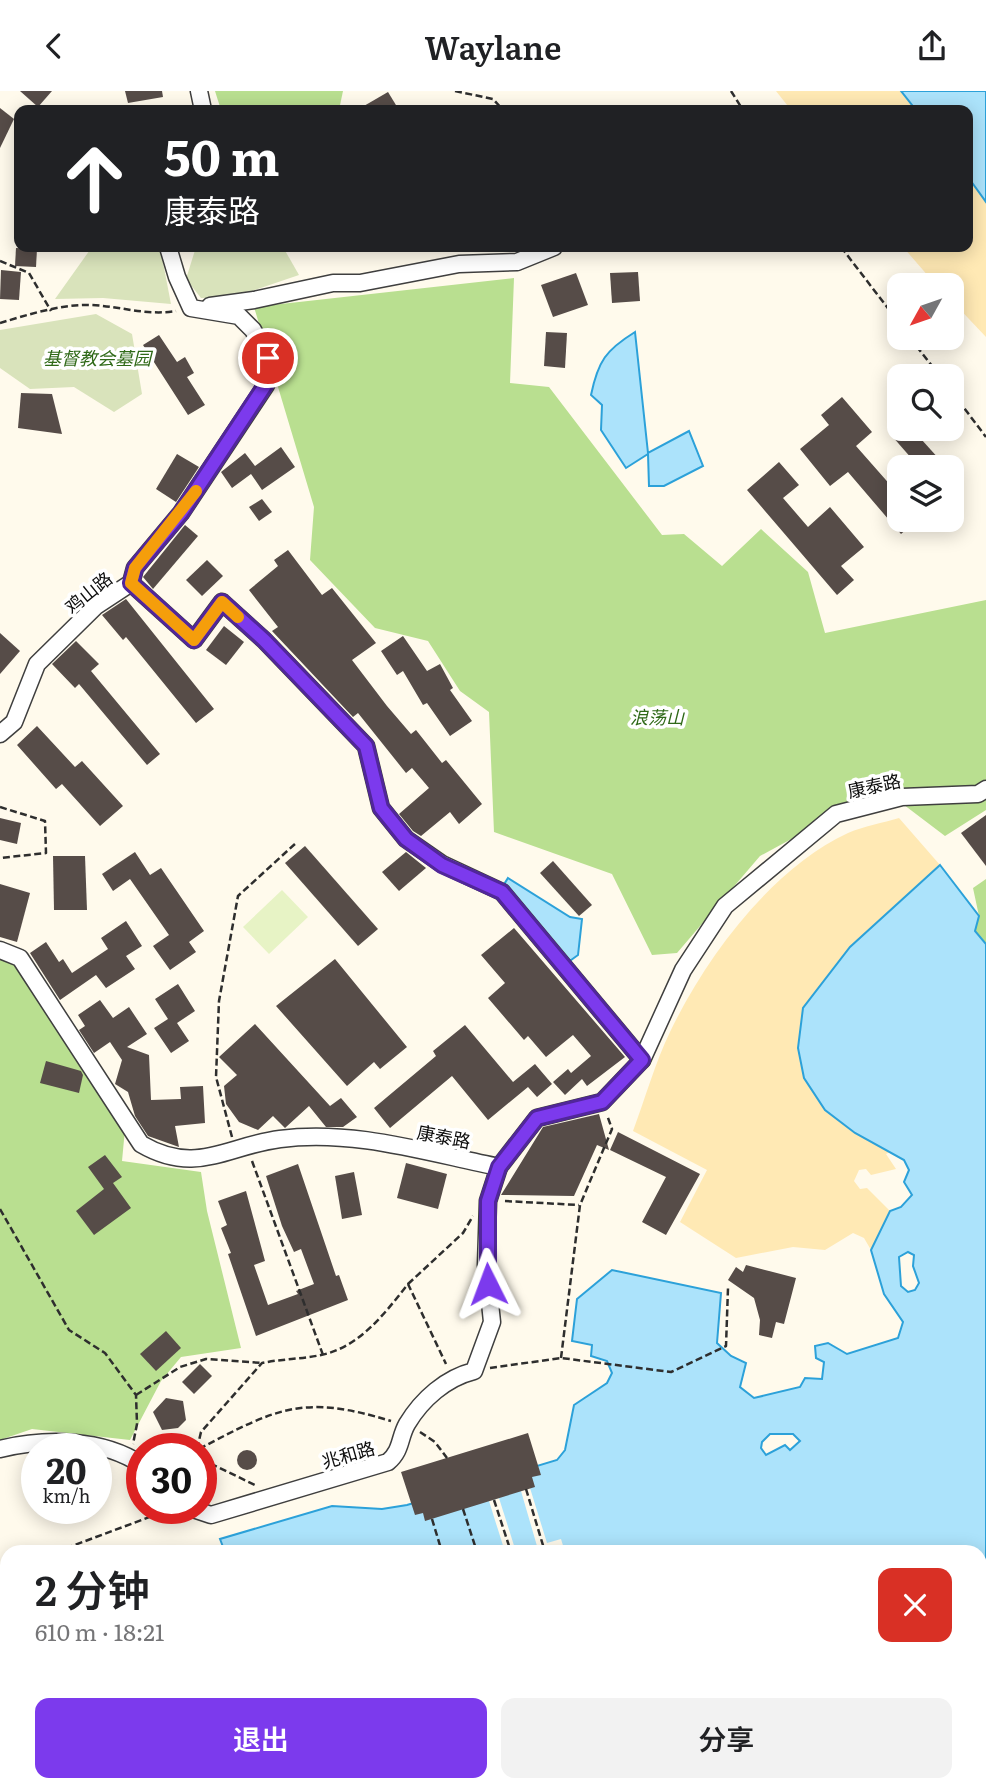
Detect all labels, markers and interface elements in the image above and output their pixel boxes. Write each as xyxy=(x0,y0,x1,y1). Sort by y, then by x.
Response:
text: Waylane xyxy=(425,22,561,70)
icon: back xyxy=(35,27,73,65)
icon: share xyxy=(913,27,951,65)
text: 50 m xyxy=(164,118,280,191)
icon: ahead xyxy=(49,133,140,224)
text: 康泰路 xyxy=(164,185,260,233)
north arrow xyxy=(887,273,964,350)
map controls xyxy=(887,273,964,532)
pin xyxy=(238,328,298,388)
icon: arrive xyxy=(249,339,287,377)
park label: 基督教会墓园 xyxy=(43,344,154,371)
button: search xyxy=(887,364,964,441)
button: layers xyxy=(887,455,964,532)
street label: 鸡山路 xyxy=(59,565,117,619)
park label: 浪荡山 xyxy=(630,703,685,730)
street label: 康泰路 xyxy=(845,766,903,804)
street label: 康泰路 xyxy=(415,1118,473,1154)
position arrow xyxy=(451,1247,525,1321)
speed limit sign: 30 xyxy=(126,1433,217,1524)
street label: 兆和路 xyxy=(318,1434,378,1474)
text: 20 xyxy=(46,1443,87,1495)
text: km/h xyxy=(43,1482,90,1509)
text: 2 分钟 xyxy=(35,1557,149,1619)
button: close xyxy=(878,1568,952,1642)
text: 610 m · 18:21 xyxy=(35,1614,164,1648)
button: 退出 xyxy=(35,1698,487,1778)
button: 分享 xyxy=(501,1698,952,1778)

